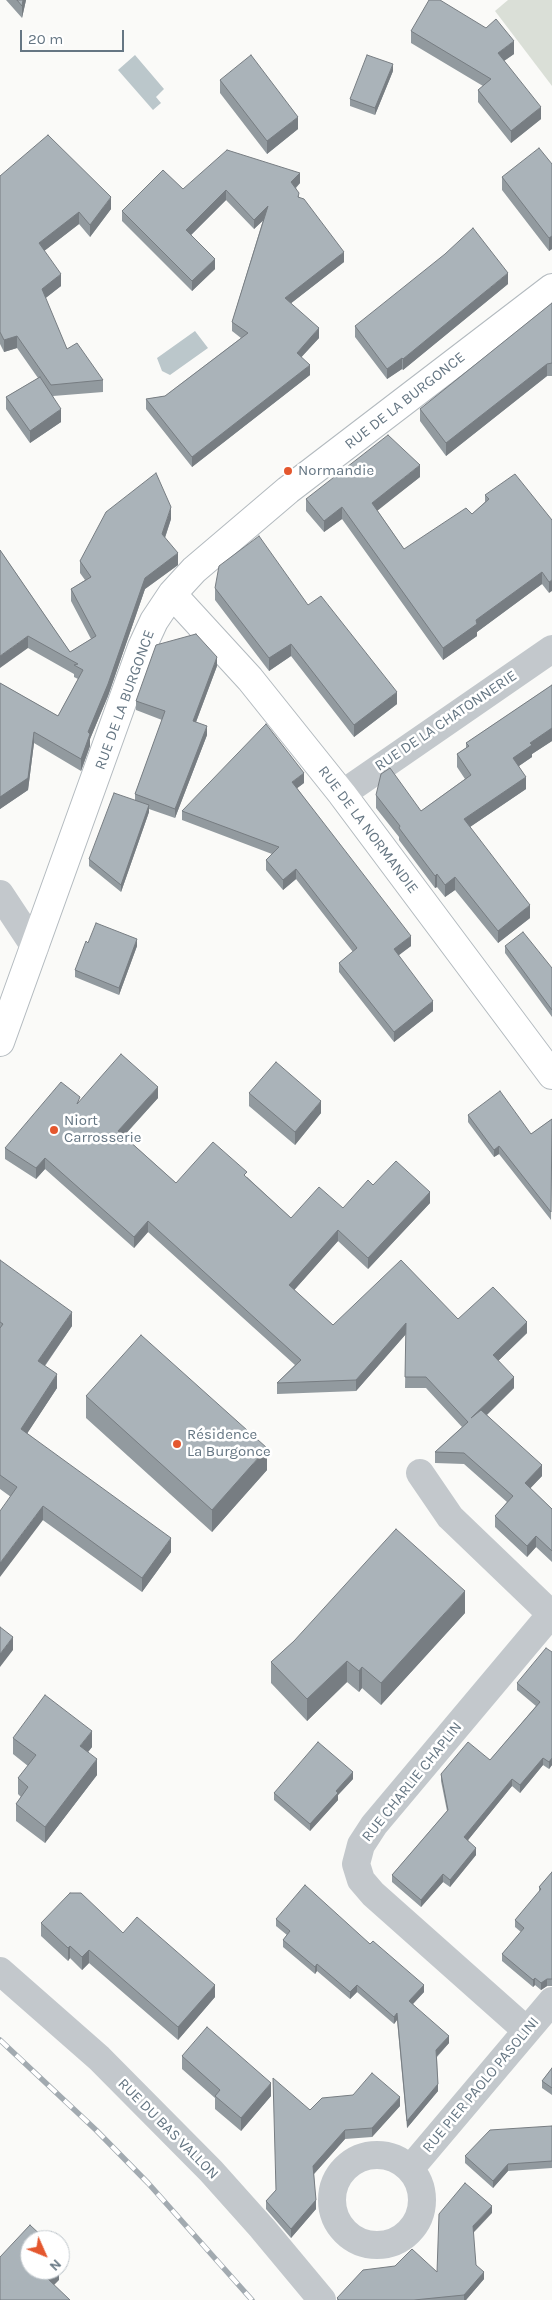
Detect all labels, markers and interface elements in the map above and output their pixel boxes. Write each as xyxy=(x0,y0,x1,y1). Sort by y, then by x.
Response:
scale bar xyxy=(22,20,126,52)
text: 20 m xyxy=(28,30,63,48)
street label: RUE DE LA BURGONCE xyxy=(341,348,469,454)
place label: Normandie xyxy=(298,462,374,480)
marker: Normandie xyxy=(282,465,294,477)
street label: RUE DE LA BURGONCE xyxy=(91,628,159,772)
street label: RUE DE LA CHATONNERIE xyxy=(372,667,520,775)
street label: RUE DE LA NORMANDIE xyxy=(314,763,422,897)
place label: Niort Carrosserie xyxy=(64,1112,142,1147)
marker: Niort Carrosserie xyxy=(48,1124,60,1136)
place label: Résidence La Burgonce xyxy=(187,1426,271,1461)
marker: Résidence La Burgonce xyxy=(171,1438,183,1450)
street label: RUE CHARLIE CHAPLIN xyxy=(358,1719,466,1845)
street label: RUE PIER PAOLO PASOLINI xyxy=(419,2013,543,2157)
street label: RUE DU BAS VALLON xyxy=(114,2075,222,2183)
north arrow xyxy=(20,2230,70,2280)
text: N xyxy=(46,2256,65,2275)

